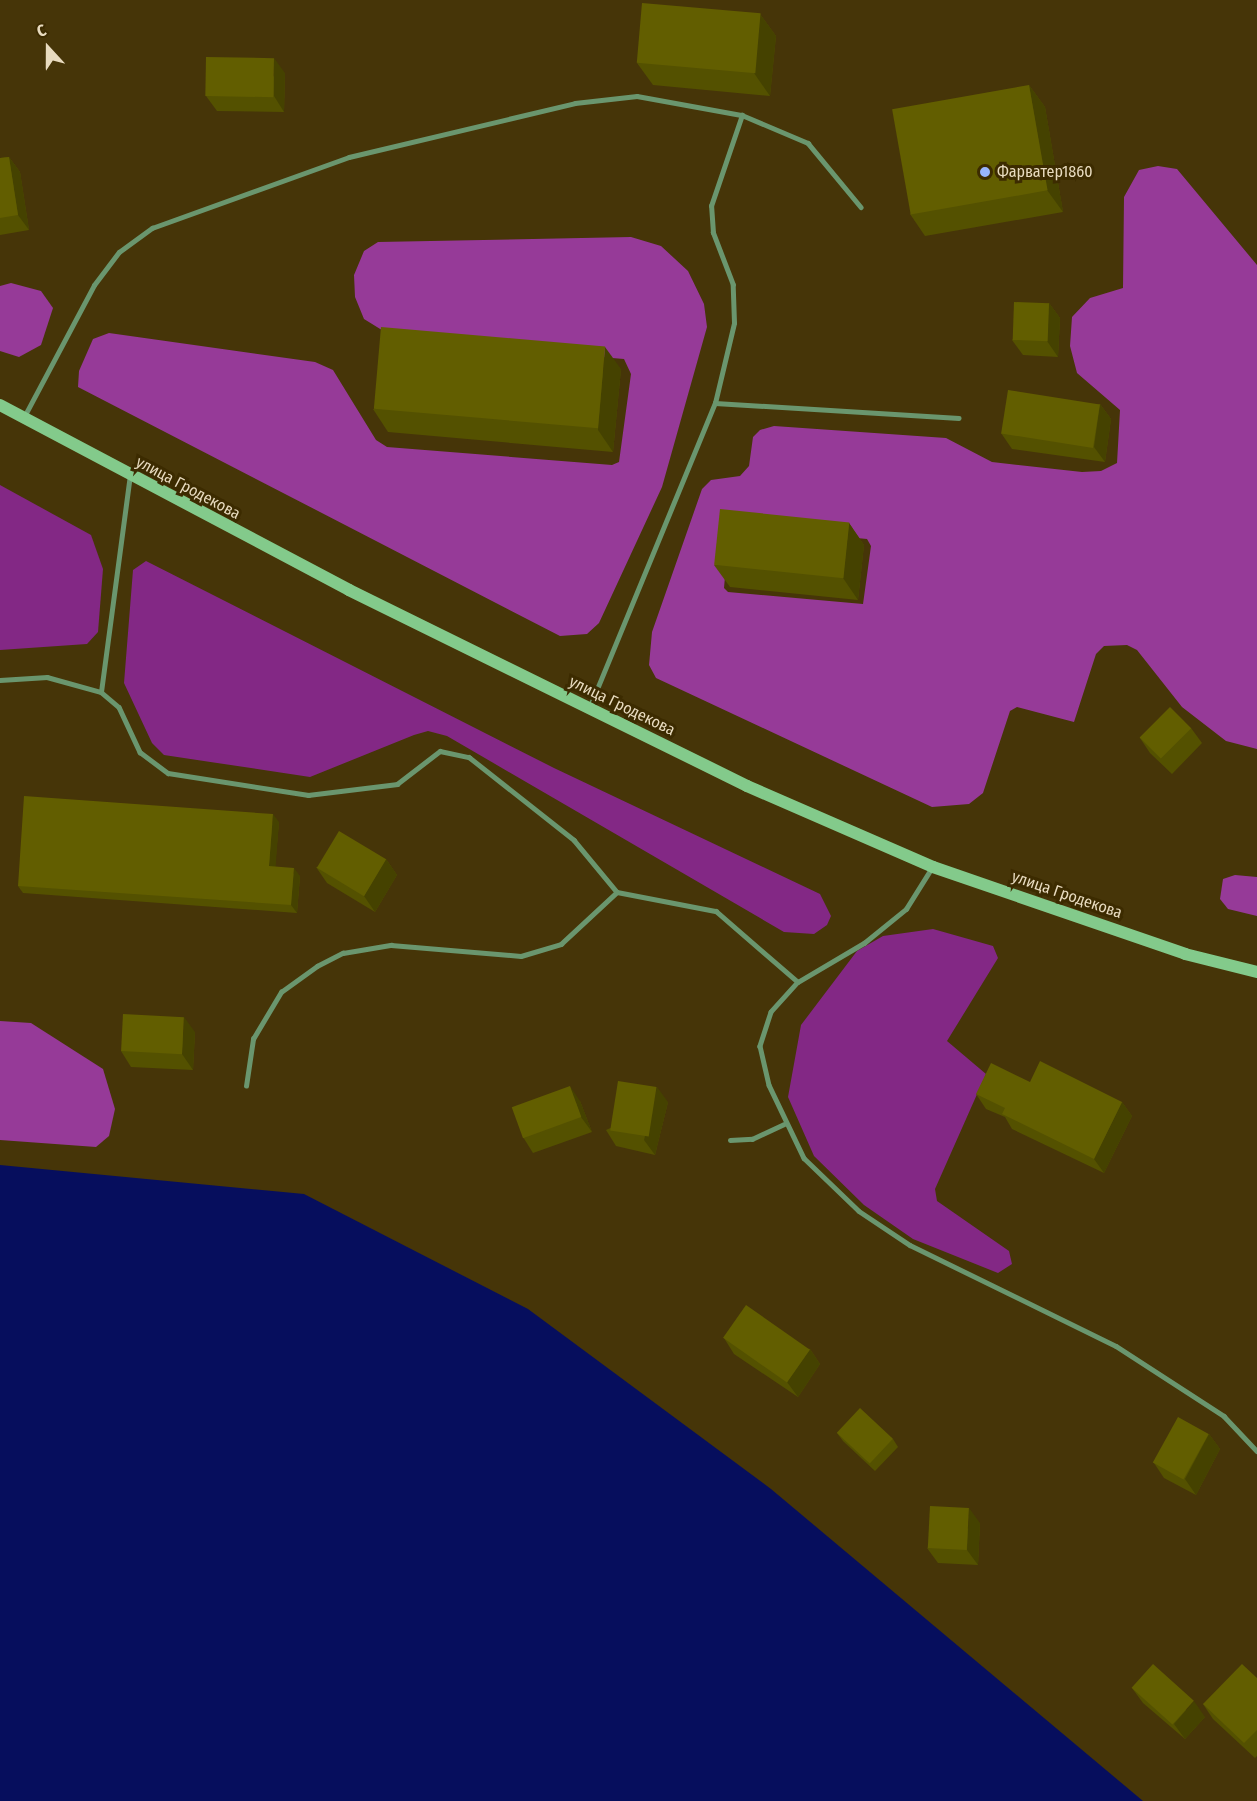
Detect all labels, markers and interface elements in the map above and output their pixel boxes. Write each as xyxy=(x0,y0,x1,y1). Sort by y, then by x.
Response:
north arrow xyxy=(18,18,78,78)
text: С xyxy=(34,20,49,41)
place label: Фарватер1860 xyxy=(997,162,1093,182)
marker: Фарватер1860 xyxy=(978,165,992,179)
street label: улица Гродекова xyxy=(133,452,243,524)
street label: улица Гродекова xyxy=(566,672,678,740)
street label: улица Гродекова xyxy=(1009,867,1125,923)

